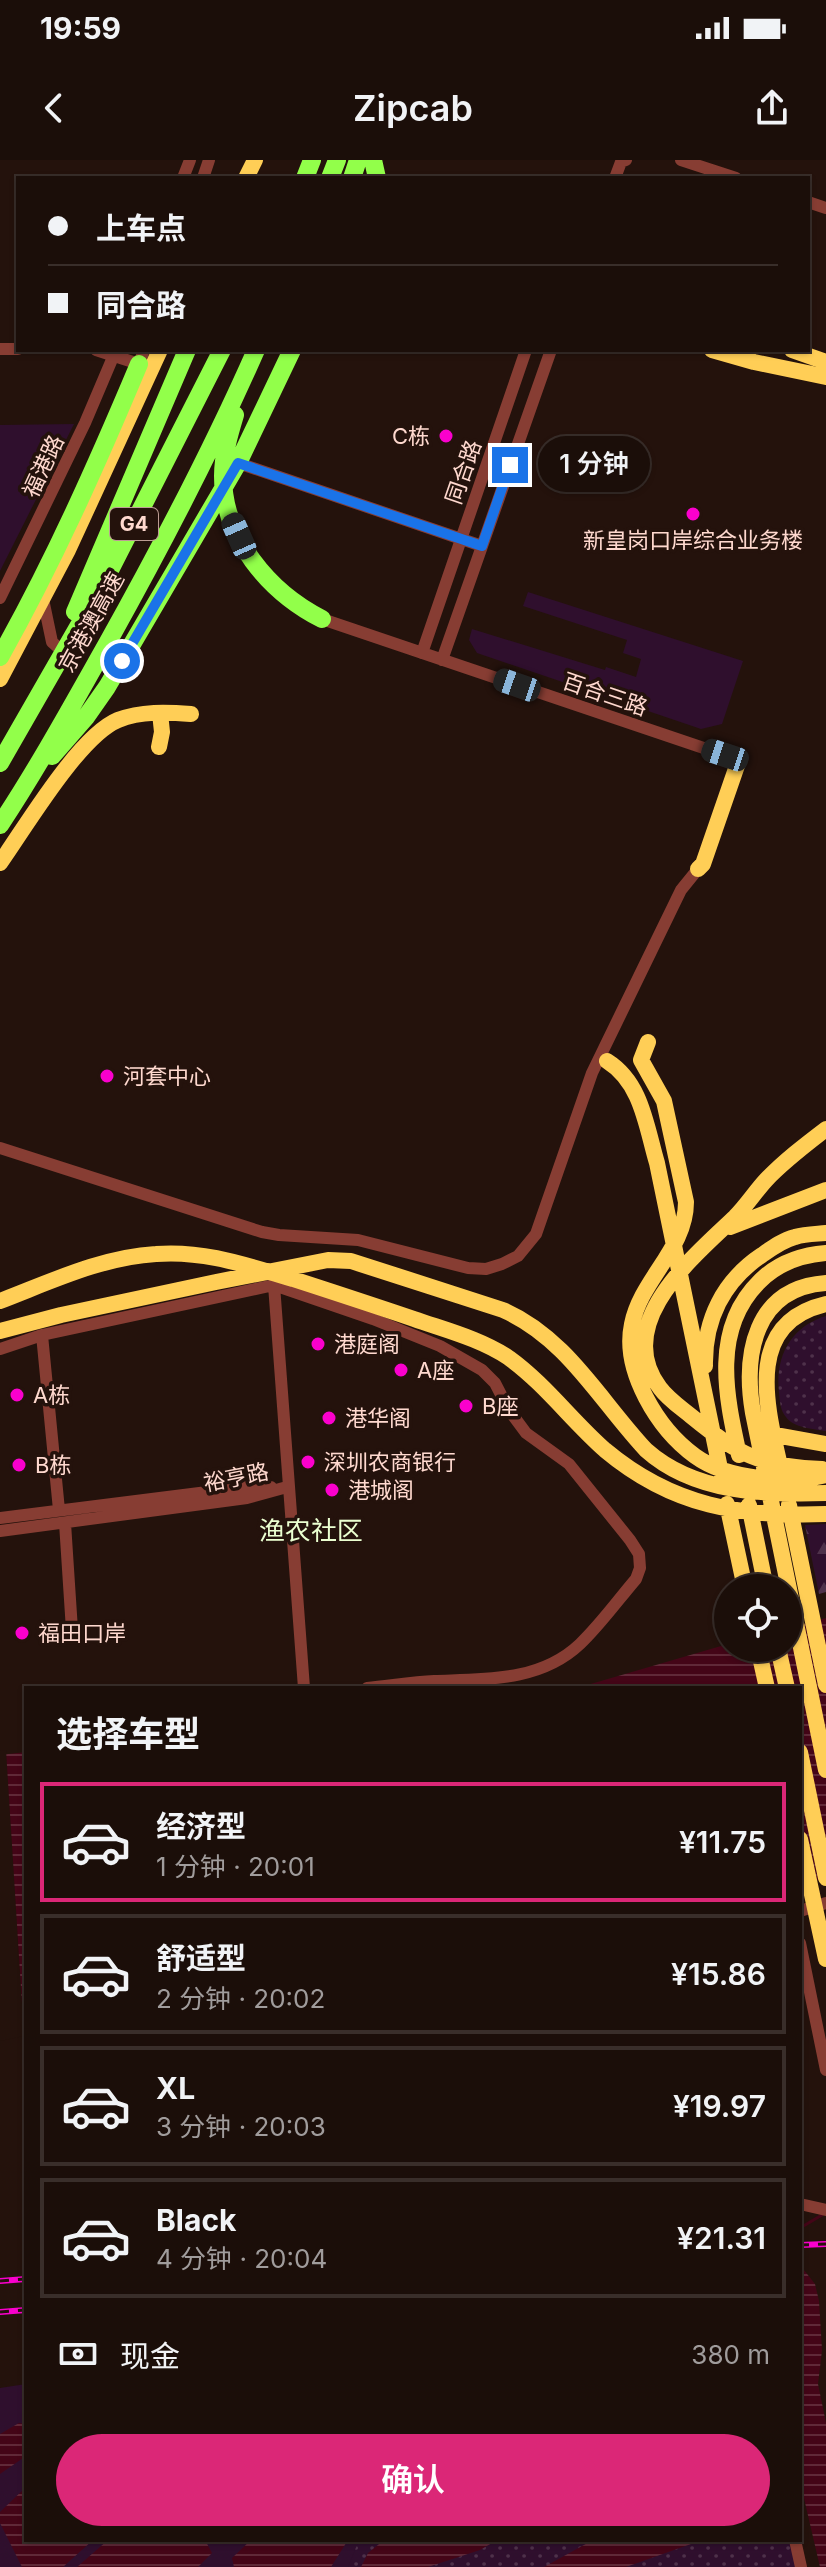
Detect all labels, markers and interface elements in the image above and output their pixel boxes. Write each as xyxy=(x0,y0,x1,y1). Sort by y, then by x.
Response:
text: 19:59 xyxy=(40,10,121,46)
icon: back xyxy=(32,86,76,130)
text: Zipcab xyxy=(353,86,473,130)
icon: share xyxy=(750,86,794,130)
text: 上车点 xyxy=(96,210,186,246)
text: 同合路 xyxy=(96,287,186,323)
place label: C栋 xyxy=(392,423,430,449)
marker: C栋 xyxy=(437,427,455,445)
street label: 福港路 xyxy=(17,431,69,501)
street label: 同合路 xyxy=(440,437,486,507)
callout: 1 分钟 xyxy=(538,437,650,493)
route end xyxy=(492,447,528,483)
text: 1 分钟 xyxy=(559,448,629,479)
marker: 新皇岗口岸综合业务楼 xyxy=(684,505,702,523)
road number: G4 xyxy=(110,508,158,540)
car xyxy=(218,509,260,563)
place label: 新皇岗口岸综合业务楼 xyxy=(583,527,803,553)
street label: 京港澳高速 xyxy=(53,568,129,676)
route start xyxy=(104,643,140,679)
car xyxy=(490,666,544,704)
street label: 百合三路 xyxy=(559,667,651,721)
car xyxy=(698,736,752,774)
place label: 河套中心 xyxy=(123,1063,211,1089)
marker: 河套中心 xyxy=(98,1067,116,1085)
place label: 港庭阁 xyxy=(334,1331,400,1357)
marker: 港庭阁 xyxy=(309,1335,327,1353)
place label: A座 xyxy=(417,1357,454,1383)
marker: A座 xyxy=(392,1361,410,1379)
place label: A栋 xyxy=(33,1382,70,1408)
marker: A栋 xyxy=(8,1386,26,1404)
place label: B座 xyxy=(482,1393,518,1419)
marker: B座 xyxy=(457,1397,475,1415)
place label: 港华阁 xyxy=(345,1405,411,1431)
marker: 港华阁 xyxy=(320,1409,338,1427)
place label: 深圳农商银行 xyxy=(324,1449,456,1475)
place label: B栋 xyxy=(35,1452,71,1478)
marker: 深圳农商银行 xyxy=(299,1453,317,1471)
marker: B栋 xyxy=(10,1456,28,1474)
street label: 裕亨路 xyxy=(201,1458,271,1496)
place label: 港城阁 xyxy=(348,1477,414,1503)
marker: 港城阁 xyxy=(323,1481,341,1499)
district label: 渔农社区 xyxy=(259,1515,363,1546)
map controls xyxy=(714,1574,802,1662)
button: locate xyxy=(714,1574,802,1662)
place label: 福田口岸 xyxy=(38,1620,126,1646)
marker: 福田口岸 xyxy=(13,1624,31,1642)
text: 选择车型 xyxy=(56,1712,200,1756)
icon: car xyxy=(60,1806,132,1878)
text: 经济型 xyxy=(156,1808,246,1844)
text: ¥11.75 xyxy=(679,1824,766,1860)
text: 1 分钟 · 20:01 xyxy=(156,1851,315,1882)
icon: car xyxy=(60,1938,132,2010)
text: 舒适型 xyxy=(156,1940,246,1976)
text: ¥15.86 xyxy=(671,1956,766,1992)
text: 2 分钟 · 20:02 xyxy=(156,1983,325,2014)
icon: car xyxy=(60,2070,132,2142)
text: XL xyxy=(156,2070,195,2106)
text: ¥19.97 xyxy=(673,2088,766,2124)
text: 3 分钟 · 20:03 xyxy=(156,2111,326,2142)
icon: car xyxy=(60,2202,132,2274)
text: Black xyxy=(156,2202,236,2238)
text: ¥21.31 xyxy=(677,2220,766,2256)
text: 4 分钟 · 20:04 xyxy=(156,2243,327,2274)
icon: cash xyxy=(56,2332,100,2376)
text: 现金 xyxy=(120,2338,180,2374)
text: 380 m xyxy=(691,2339,770,2370)
button: 确认 xyxy=(56,2434,770,2526)

